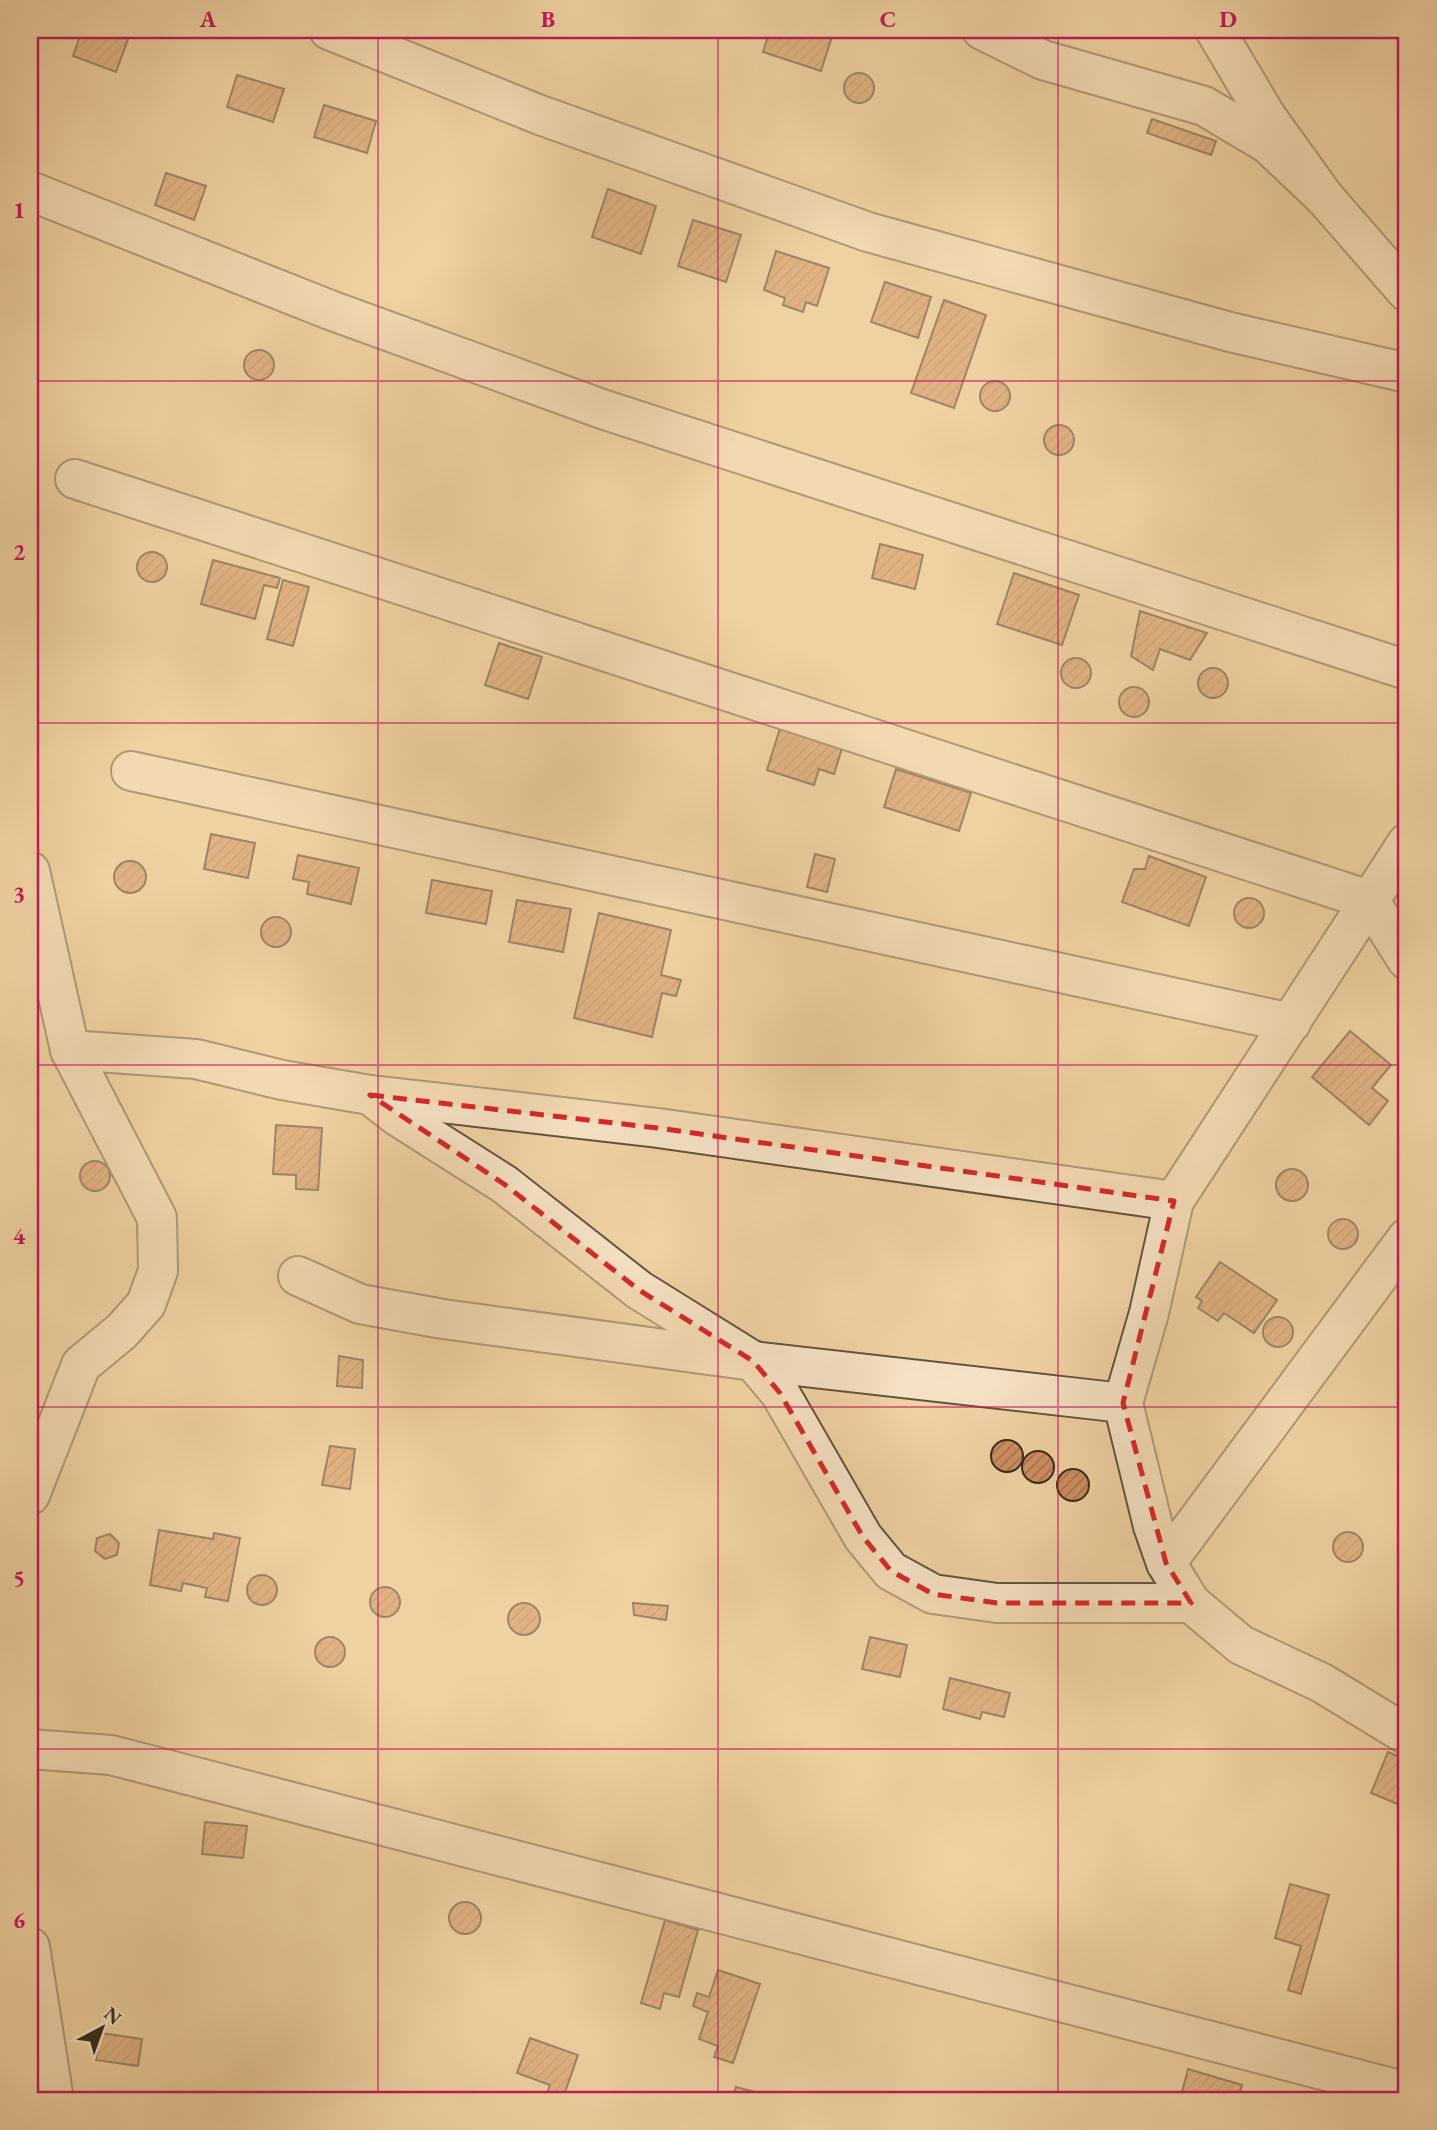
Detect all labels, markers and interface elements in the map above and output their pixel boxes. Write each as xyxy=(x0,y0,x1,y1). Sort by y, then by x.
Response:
text: A xyxy=(199,4,217,34)
text: B xyxy=(541,4,555,34)
text: C xyxy=(880,4,896,34)
text: D xyxy=(1219,4,1237,34)
text: 1 xyxy=(13,195,25,225)
text: 2 xyxy=(13,537,25,567)
text: 3 xyxy=(13,879,25,909)
text: 4 xyxy=(13,1221,26,1251)
text: 5 xyxy=(13,1563,25,1593)
text: 6 xyxy=(13,1905,25,1935)
north arrow xyxy=(66,1994,136,2064)
text: N xyxy=(99,2001,127,2030)

